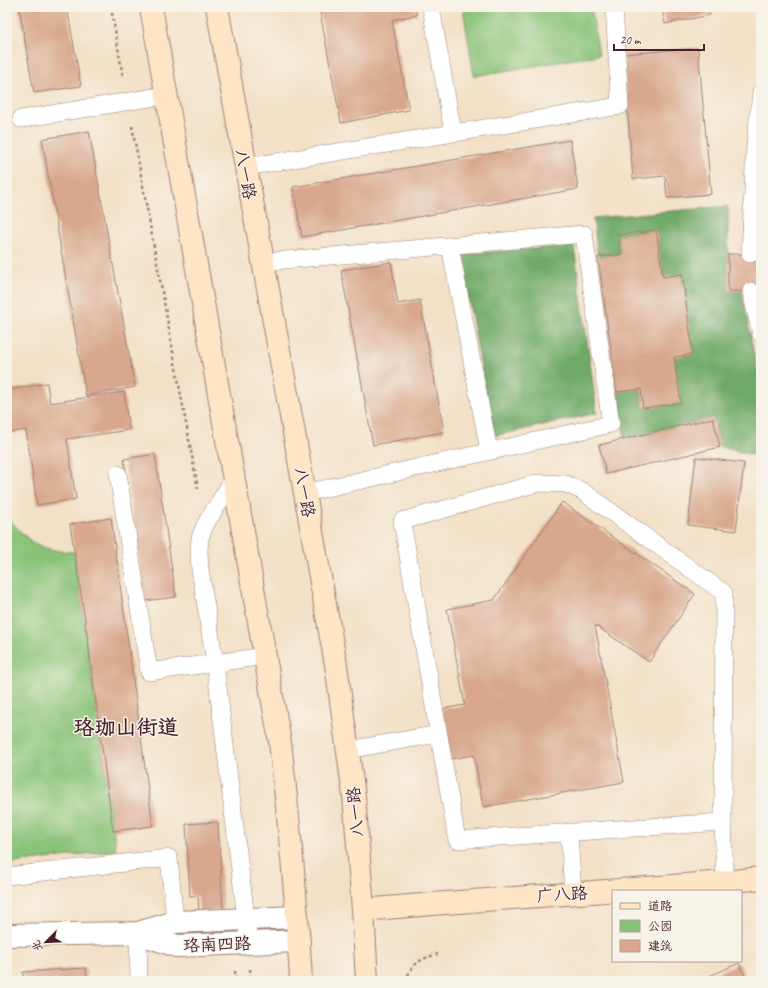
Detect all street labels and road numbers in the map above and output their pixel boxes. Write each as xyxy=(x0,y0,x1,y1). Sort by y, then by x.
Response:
street label: 八一路 xyxy=(231,147,260,201)
street label: 八一路 xyxy=(290,465,319,519)
street label: 八一路 xyxy=(343,786,368,838)
street label: 广八路 xyxy=(536,882,588,907)
street label: 珞南四路 xyxy=(183,933,251,956)

